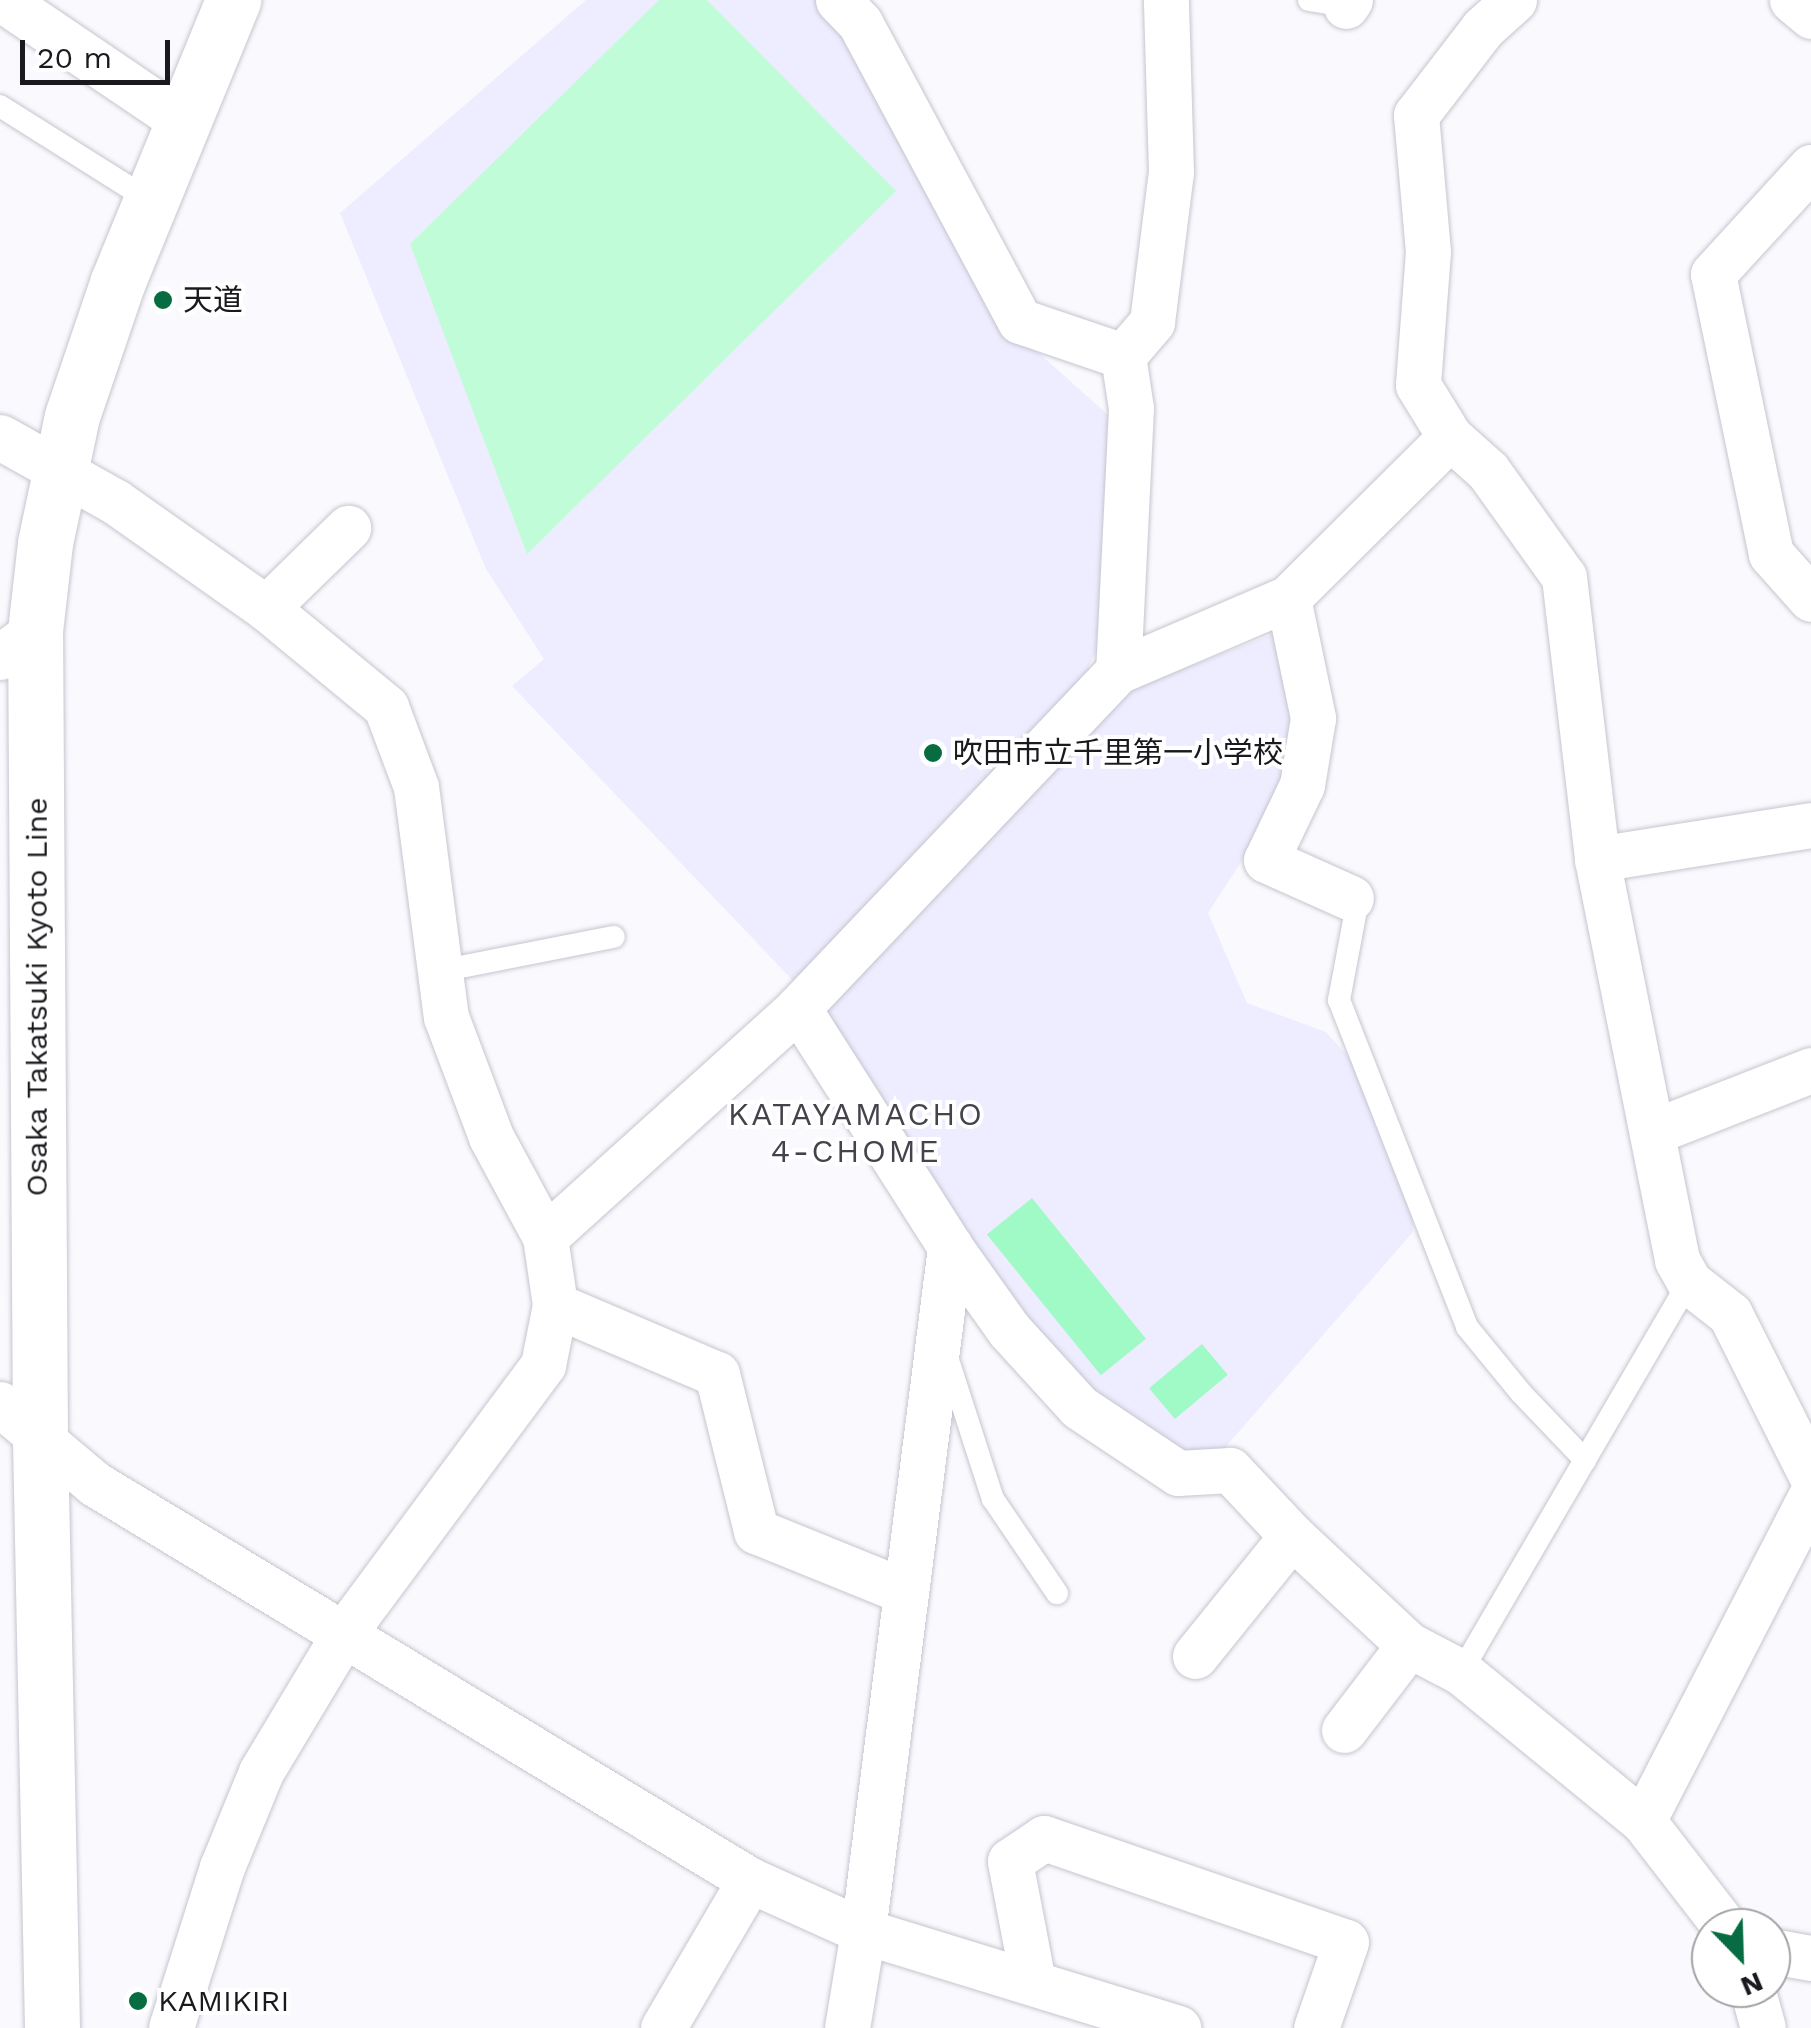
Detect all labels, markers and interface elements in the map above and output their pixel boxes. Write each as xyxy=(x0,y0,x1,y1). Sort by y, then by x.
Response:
scale bar xyxy=(25,20,175,82)
text: 20 m xyxy=(37,40,112,75)
place label: 天道 xyxy=(183,282,243,318)
marker: 天道 xyxy=(152,289,174,311)
place label: 吹田市立千里第一小学校 xyxy=(953,735,1283,771)
marker: 吹田市立千里第一小学校 xyxy=(922,742,944,764)
street label: Osaka Takatsuki Kyoto Line xyxy=(19,797,55,1197)
district label: KATAYAMACHO 4-CHOME xyxy=(728,1096,984,1171)
north arrow xyxy=(1691,1908,1791,2008)
text: N xyxy=(1736,1965,1768,2003)
place label: KAMIKIRI xyxy=(158,1983,289,2019)
marker: KAMIKIRI xyxy=(127,1990,149,2012)

